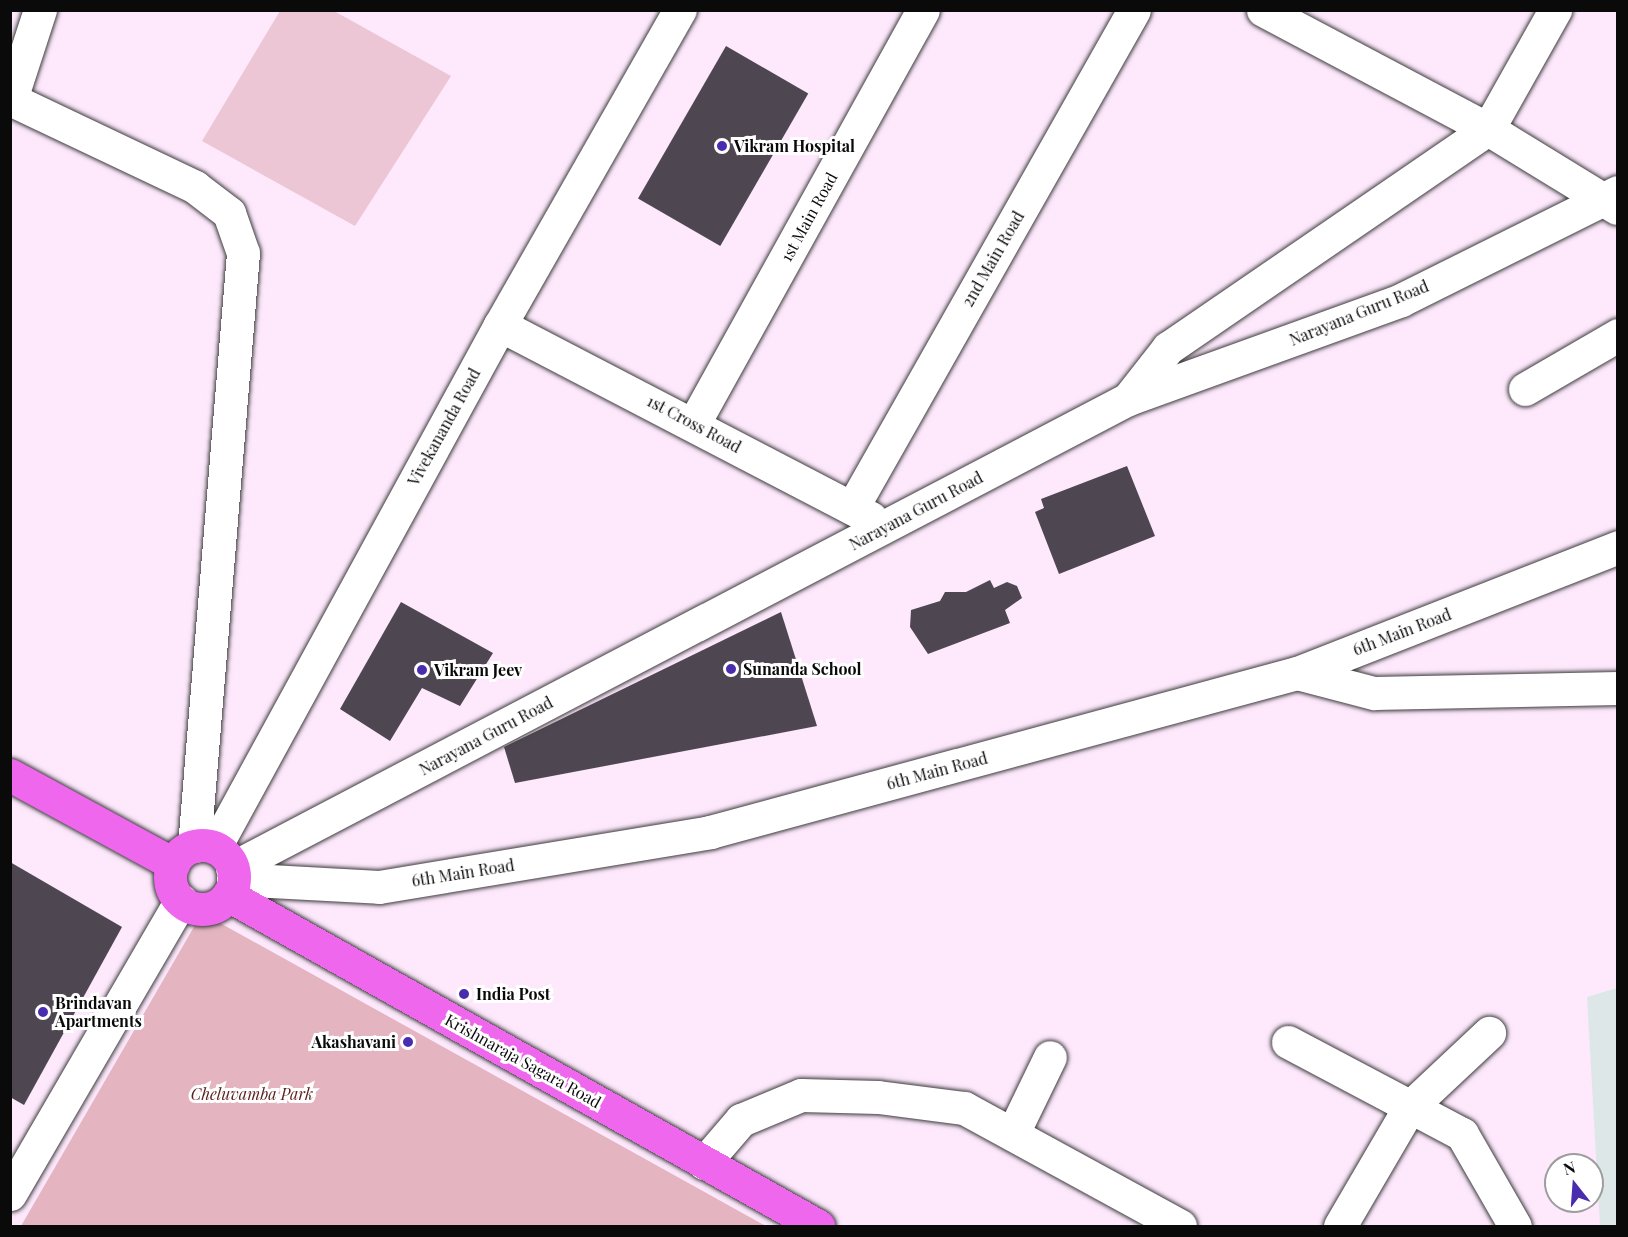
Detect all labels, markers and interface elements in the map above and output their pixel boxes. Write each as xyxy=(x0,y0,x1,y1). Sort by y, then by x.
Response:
place label: Vikram Hospital xyxy=(734,136,855,156)
marker: Vikram Hospital xyxy=(715,139,729,153)
street label: 1st Main Road xyxy=(777,169,841,265)
street label: 2nd Main Road xyxy=(958,208,1028,310)
street label: Narayana Guru Road xyxy=(1286,276,1432,350)
street label: Vivekananda Road xyxy=(404,365,484,489)
street label: 1st Cross Road xyxy=(644,391,744,457)
street label: Narayana Guru Road xyxy=(846,468,986,554)
street label: 6th Main Road xyxy=(1350,604,1454,660)
place label: Sunanda School xyxy=(743,659,861,679)
place label: Vikram Jeev xyxy=(434,660,522,680)
marker: Sunanda School xyxy=(724,662,738,676)
marker: Vikram Jeev xyxy=(415,663,429,677)
street label: Narayana Guru Road xyxy=(416,693,556,779)
street label: 6th Main Road xyxy=(884,748,990,794)
street label: 6th Main Road xyxy=(410,855,516,891)
place label: India Post xyxy=(476,984,551,1004)
marker: India Post xyxy=(457,987,471,1001)
place label: Brindavan Apartments xyxy=(55,993,142,1031)
marker: Brindavan Apartments xyxy=(36,1005,50,1019)
street label: Krishnaraja Sagara Road xyxy=(441,1010,605,1112)
place label: Akashavani xyxy=(311,1032,396,1052)
marker: Akashavani xyxy=(401,1035,415,1049)
park label: Cheluvamba Park xyxy=(191,1084,313,1104)
north arrow xyxy=(1544,1153,1604,1213)
text: N xyxy=(1561,1155,1578,1179)

